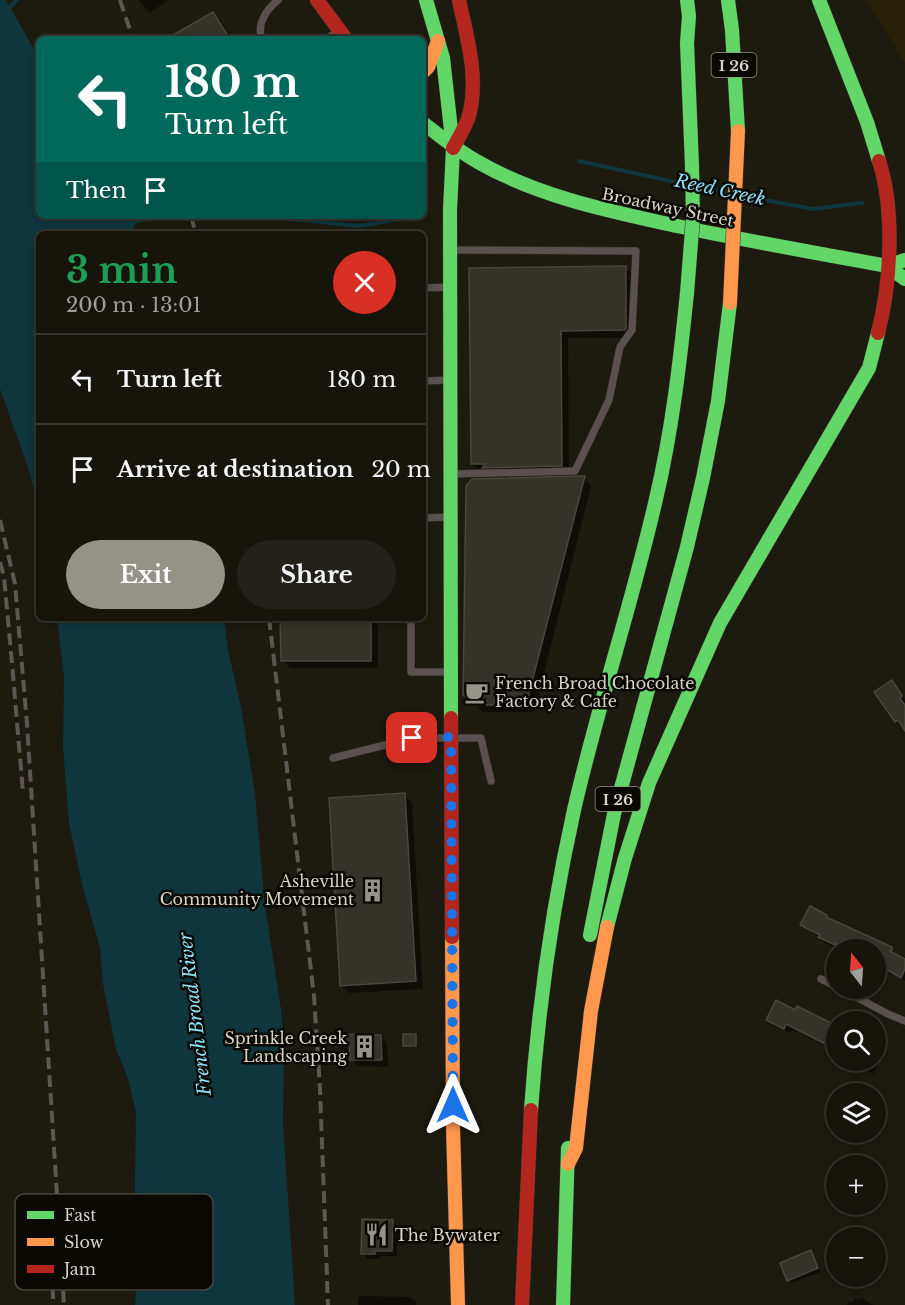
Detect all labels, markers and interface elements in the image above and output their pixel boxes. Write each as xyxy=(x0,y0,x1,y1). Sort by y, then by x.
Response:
road number: I 26 xyxy=(712,53,756,77)
text: 180 m xyxy=(165,56,299,108)
icon: left xyxy=(66,60,144,138)
text: Turn left xyxy=(165,108,288,141)
water label: Reed Creek xyxy=(672,169,767,210)
icon: arrive xyxy=(139,174,172,207)
text: Then xyxy=(66,177,127,204)
street label: Broadway Street xyxy=(600,183,736,231)
text: 3 min xyxy=(66,248,178,293)
button: close xyxy=(333,251,396,314)
text: 200 m · 13:01 xyxy=(66,293,201,317)
icon: left xyxy=(66,363,99,396)
text: Turn left xyxy=(117,366,222,393)
text: 180 m xyxy=(327,366,396,393)
icon: arrive xyxy=(66,453,99,486)
text: Arrive at destination xyxy=(117,456,354,483)
text: 20 m xyxy=(372,456,431,483)
button: Exit xyxy=(66,540,225,609)
button: Share xyxy=(237,540,396,609)
place label: French Broad Chocolate Factory & Cafe xyxy=(495,673,694,711)
cafe icon: French Broad Chocolate Factory & Cafe xyxy=(464,679,490,705)
pin xyxy=(386,712,437,763)
icon: arrive xyxy=(395,721,428,754)
road number: I 26 xyxy=(596,787,640,811)
place label: Asheville Community Movement xyxy=(160,871,354,909)
building icon: Asheville Community Movement xyxy=(359,877,385,903)
water label: French Broad River xyxy=(174,930,216,1098)
north arrow xyxy=(826,939,886,999)
map controls xyxy=(826,939,886,1287)
button: search xyxy=(826,1011,886,1071)
place label: Sprinkle Creek Landscaping xyxy=(224,1028,347,1066)
building icon: Sprinkle Creek Landscaping xyxy=(352,1034,378,1060)
position arrow xyxy=(421,1073,485,1137)
button: layers xyxy=(826,1083,886,1143)
button: + xyxy=(826,1155,886,1215)
legend xyxy=(15,1194,213,1290)
text: Fast xyxy=(64,1205,96,1225)
restaurant icon: The Bywater xyxy=(364,1222,390,1248)
place label: The Bywater xyxy=(395,1225,500,1245)
button: − xyxy=(826,1227,886,1287)
text: Slow xyxy=(64,1232,104,1252)
text: Jam xyxy=(62,1259,96,1279)

